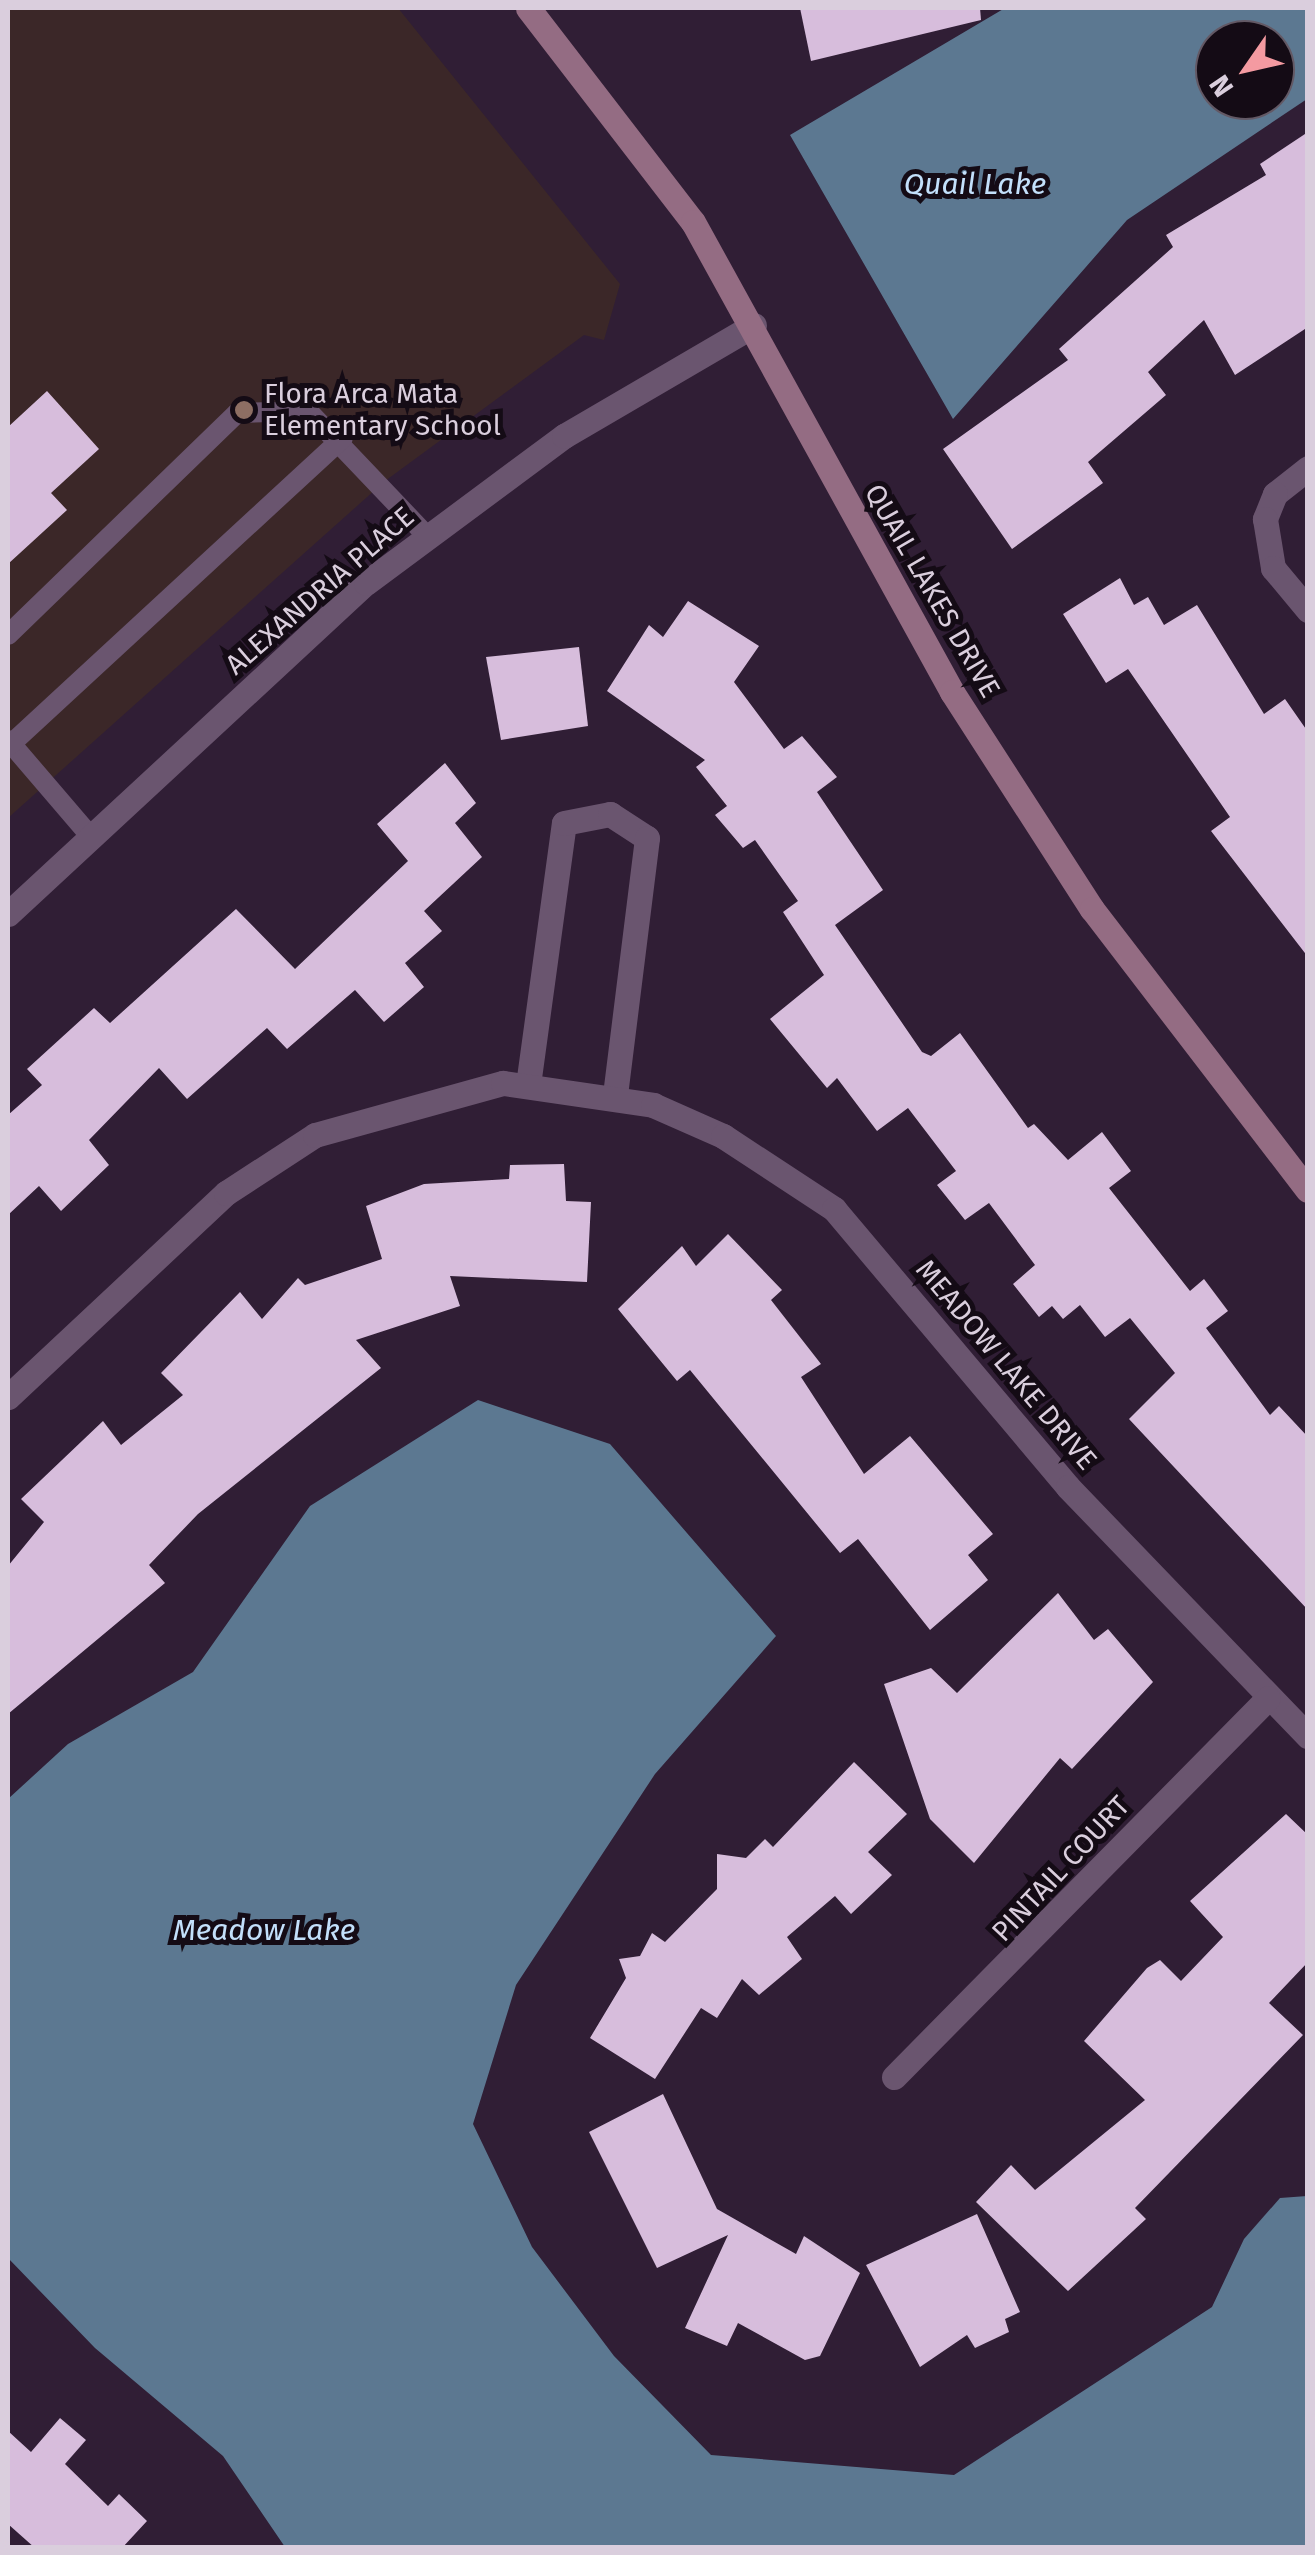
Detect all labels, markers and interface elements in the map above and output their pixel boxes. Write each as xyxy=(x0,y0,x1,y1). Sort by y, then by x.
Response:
north arrow xyxy=(1195,20,1295,120)
text: N xyxy=(1203,69,1240,103)
water label: Quail Lake xyxy=(904,166,1046,202)
place label: Flora Arca Mata Elementary School xyxy=(264,377,501,443)
marker: Flora Arca Mata Elementary School xyxy=(233,399,255,421)
street label: QUAIL LAKES DRIVE xyxy=(857,478,1007,704)
street label: ALEXANDRIA PLACE xyxy=(219,500,421,682)
street label: MEADOW LAKE DRIVE xyxy=(908,1253,1104,1477)
street label: PINTAIL COURT xyxy=(985,1789,1137,1949)
water label: Meadow Lake xyxy=(173,1912,355,1948)

